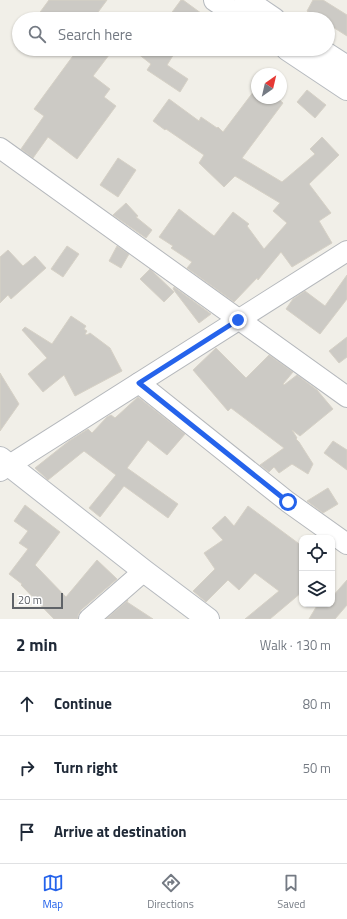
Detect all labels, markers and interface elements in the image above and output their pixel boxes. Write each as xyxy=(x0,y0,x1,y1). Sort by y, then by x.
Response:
search box xyxy=(12,12,335,56)
icon: search xyxy=(26,23,48,45)
text: Search here xyxy=(58,23,132,46)
north arrow xyxy=(251,68,287,104)
route end xyxy=(229,311,247,329)
route start xyxy=(279,493,297,511)
map controls xyxy=(299,535,335,607)
button: locate xyxy=(299,535,335,571)
button: layers xyxy=(299,571,335,607)
scale bar xyxy=(12,591,63,610)
text: 20 m xyxy=(18,592,42,608)
text: 2 min xyxy=(16,632,57,658)
text: Walk · 130 m xyxy=(260,635,331,655)
text: Continue xyxy=(54,692,112,715)
icon: ahead xyxy=(16,693,38,715)
text: 80 m xyxy=(303,694,331,714)
text: Turn right xyxy=(54,756,118,779)
icon: right xyxy=(16,757,38,779)
text: 50 m xyxy=(303,758,331,778)
text: Arrive at destination xyxy=(54,820,187,843)
icon: arrive xyxy=(16,821,38,843)
tab: Map xyxy=(42,872,64,912)
tab: Directions xyxy=(147,872,194,912)
tab: Saved xyxy=(277,872,305,912)

